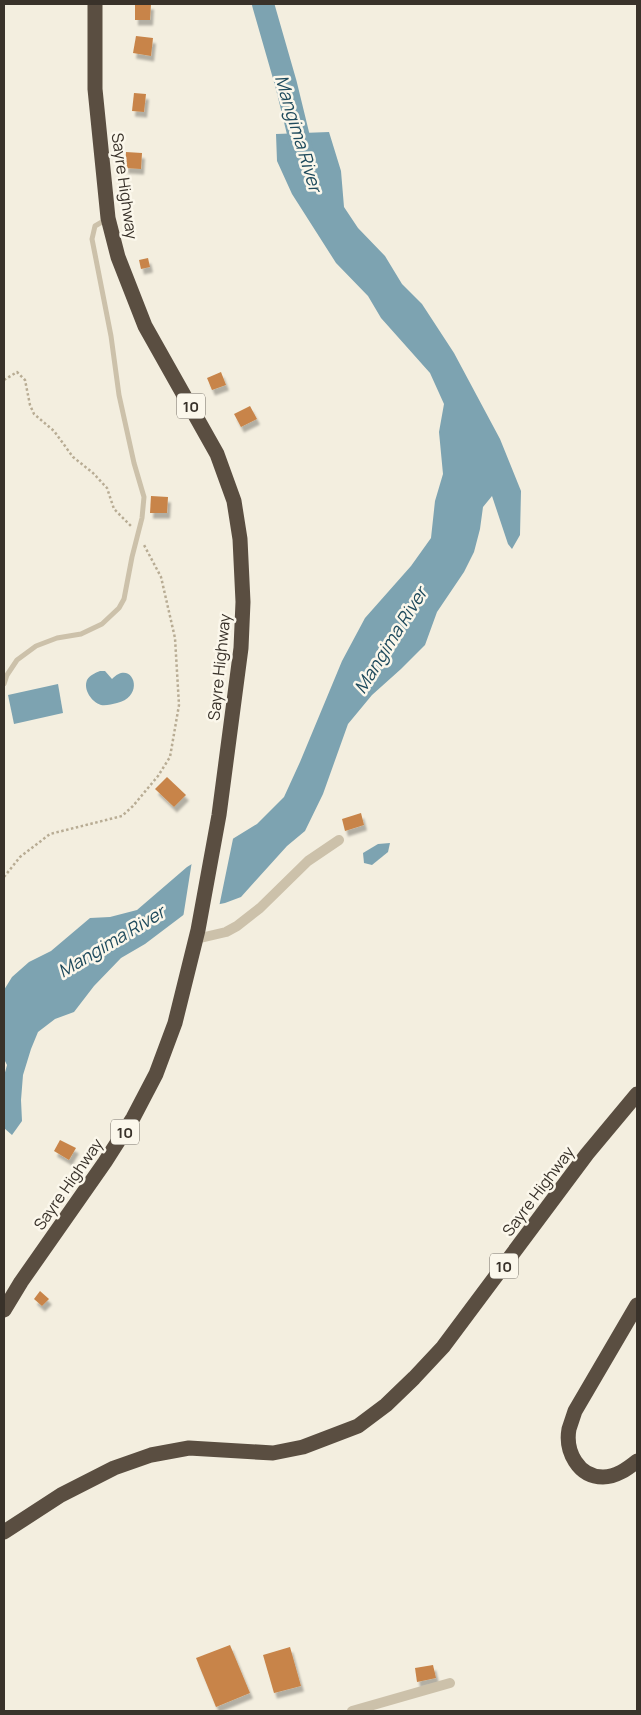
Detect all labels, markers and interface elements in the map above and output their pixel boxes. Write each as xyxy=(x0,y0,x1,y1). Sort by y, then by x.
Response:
water label: Mangima River xyxy=(270,72,329,197)
street label: Sayre Highway xyxy=(107,131,143,241)
road number: 10 xyxy=(177,394,205,418)
water label: Mangima River xyxy=(348,580,434,698)
street label: Sayre Highway xyxy=(202,612,236,721)
water label: Mangima River xyxy=(53,898,171,982)
road number: 10 xyxy=(111,1120,139,1144)
street label: Sayre Highway xyxy=(28,1133,108,1234)
street label: Sayre Highway xyxy=(497,1141,579,1240)
road number: 10 xyxy=(490,1254,518,1278)

